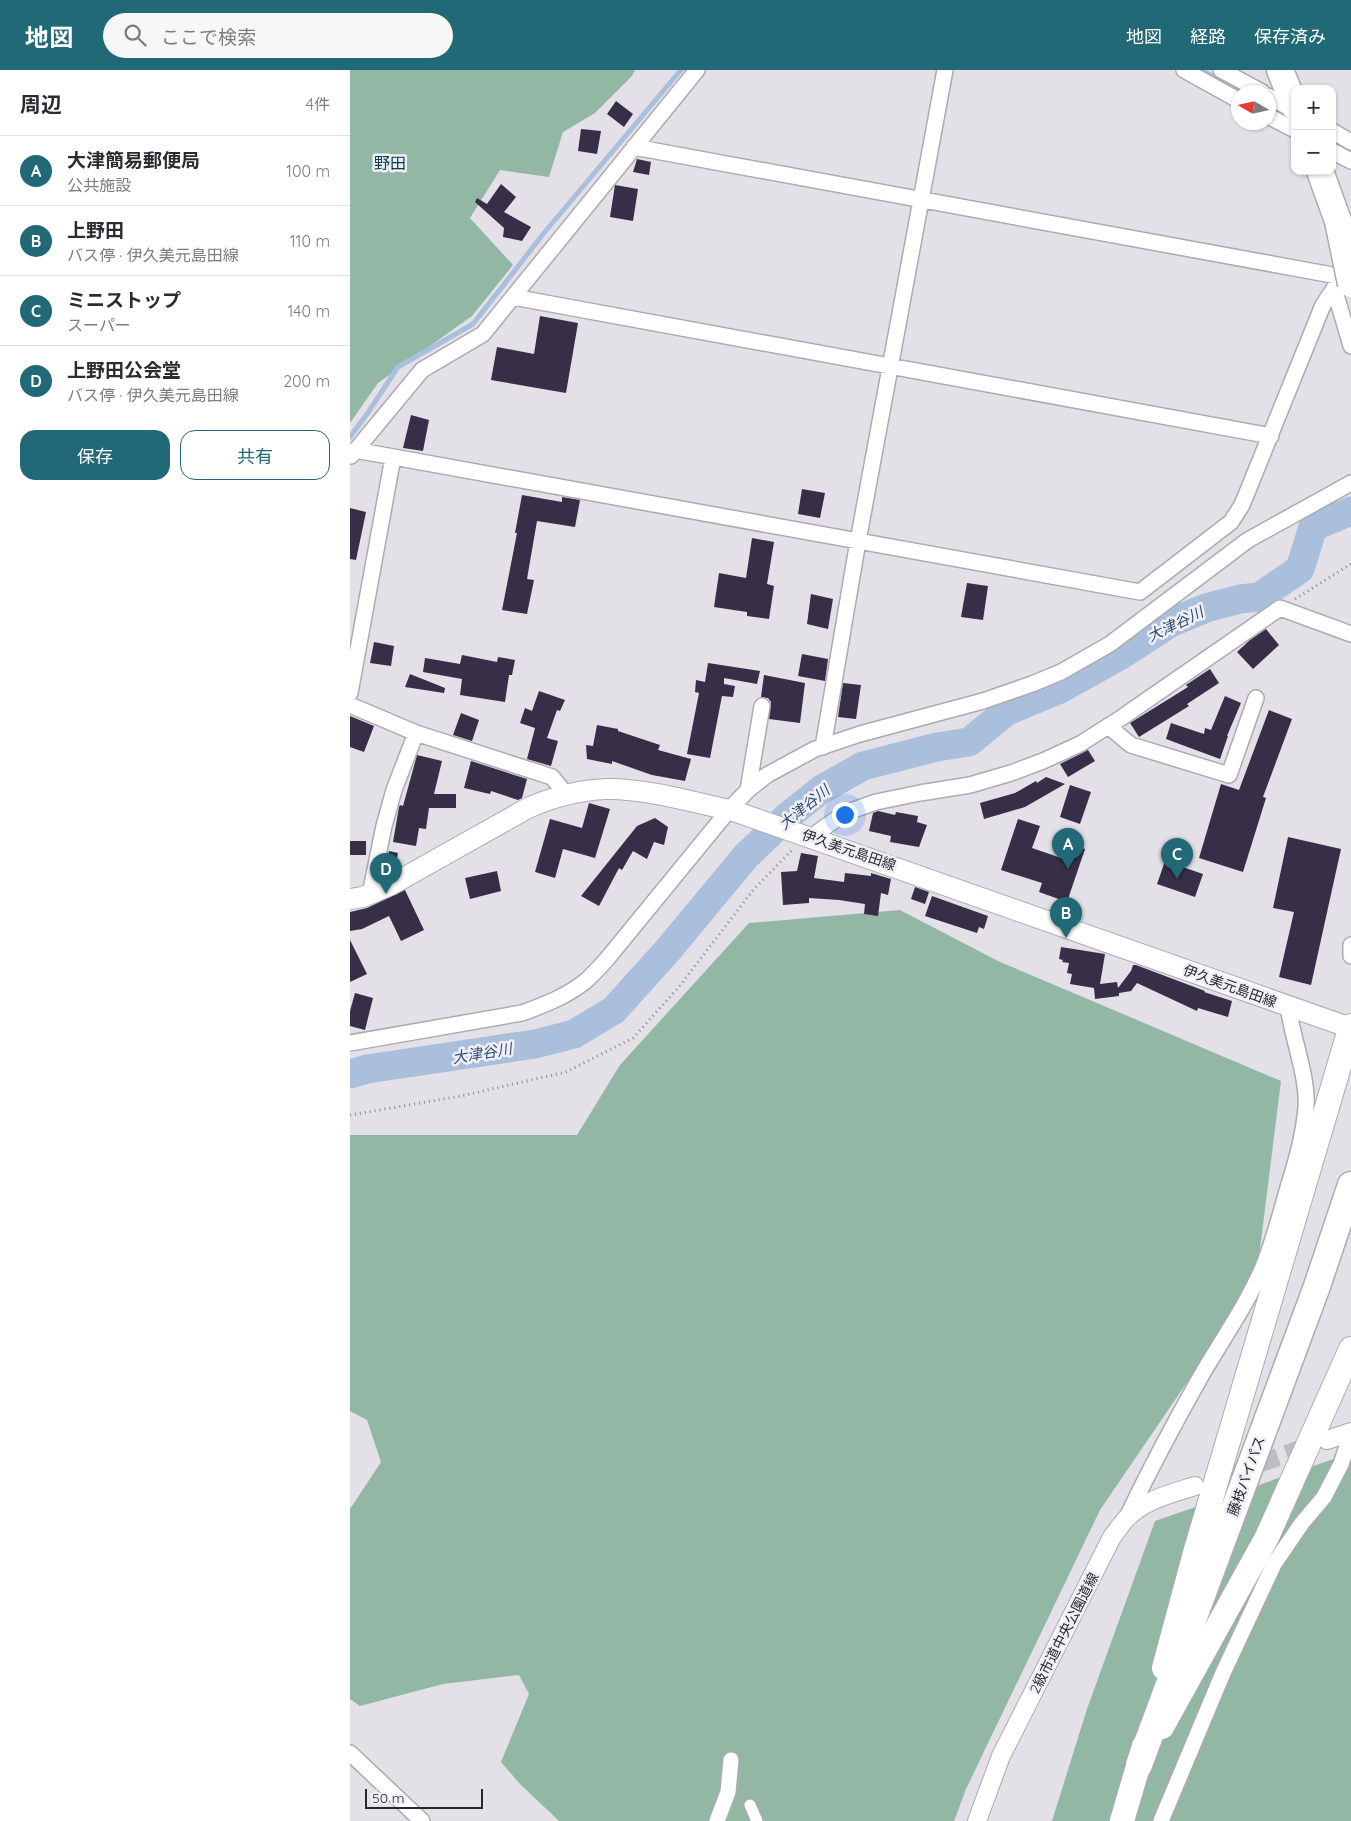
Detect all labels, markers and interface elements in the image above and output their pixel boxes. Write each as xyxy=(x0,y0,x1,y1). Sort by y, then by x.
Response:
search box xyxy=(103,13,453,58)
icon: search xyxy=(121,21,149,49)
text: 地図 xyxy=(25,22,73,52)
text: ここで検索 xyxy=(161,25,256,49)
text: 地図 xyxy=(1126,25,1162,48)
text: 経路 xyxy=(1190,25,1226,48)
text: 保存済み xyxy=(1254,25,1326,48)
north arrow xyxy=(1231,85,1276,130)
map controls xyxy=(1291,85,1336,175)
button: + xyxy=(1291,85,1336,130)
text: 周辺 xyxy=(20,91,62,117)
text: 4件 xyxy=(306,94,330,114)
button: − xyxy=(1291,130,1336,175)
text: 大津簡易郵便局 xyxy=(67,148,200,172)
district label: 野田 xyxy=(374,153,406,173)
text: A xyxy=(31,161,41,181)
text: 100 m xyxy=(286,161,330,181)
text: 公共施設 xyxy=(67,175,131,195)
text: 上野田 xyxy=(67,218,124,242)
text: B xyxy=(31,231,41,251)
text: 110 m xyxy=(290,231,330,251)
text: バス停 · 伊久美元島田線 xyxy=(67,245,239,265)
text: ミニストップ xyxy=(67,288,181,312)
text: C xyxy=(31,301,41,321)
text: 140 m xyxy=(287,301,330,321)
text: スーパー xyxy=(67,315,131,335)
text: 上野田公会堂 xyxy=(67,358,181,382)
text: D xyxy=(30,371,42,391)
text: 200 m xyxy=(283,371,330,391)
text: バス停 · 伊久美元島田線 xyxy=(67,385,239,405)
button: 保存 xyxy=(20,430,170,480)
button: 共有 xyxy=(180,430,330,480)
water label: 大津谷川 xyxy=(1144,601,1208,646)
water label: 大津谷川 xyxy=(775,779,835,833)
your location xyxy=(832,802,858,828)
street label: 伊久美元島田線 xyxy=(800,826,898,874)
pin: A xyxy=(1052,828,1084,869)
pin: C xyxy=(1161,838,1193,879)
pin: D xyxy=(370,853,402,894)
pin: B xyxy=(1050,897,1082,938)
street label: 伊久美元島田線 xyxy=(1181,961,1279,1011)
water label: 大津谷川 xyxy=(451,1039,515,1067)
street label: 藤枝バイパス xyxy=(1223,1434,1269,1518)
street label: 2級市道中央公園道線 xyxy=(1026,1569,1102,1697)
scale bar xyxy=(365,1786,482,1809)
text: 50 m xyxy=(372,1789,405,1807)

